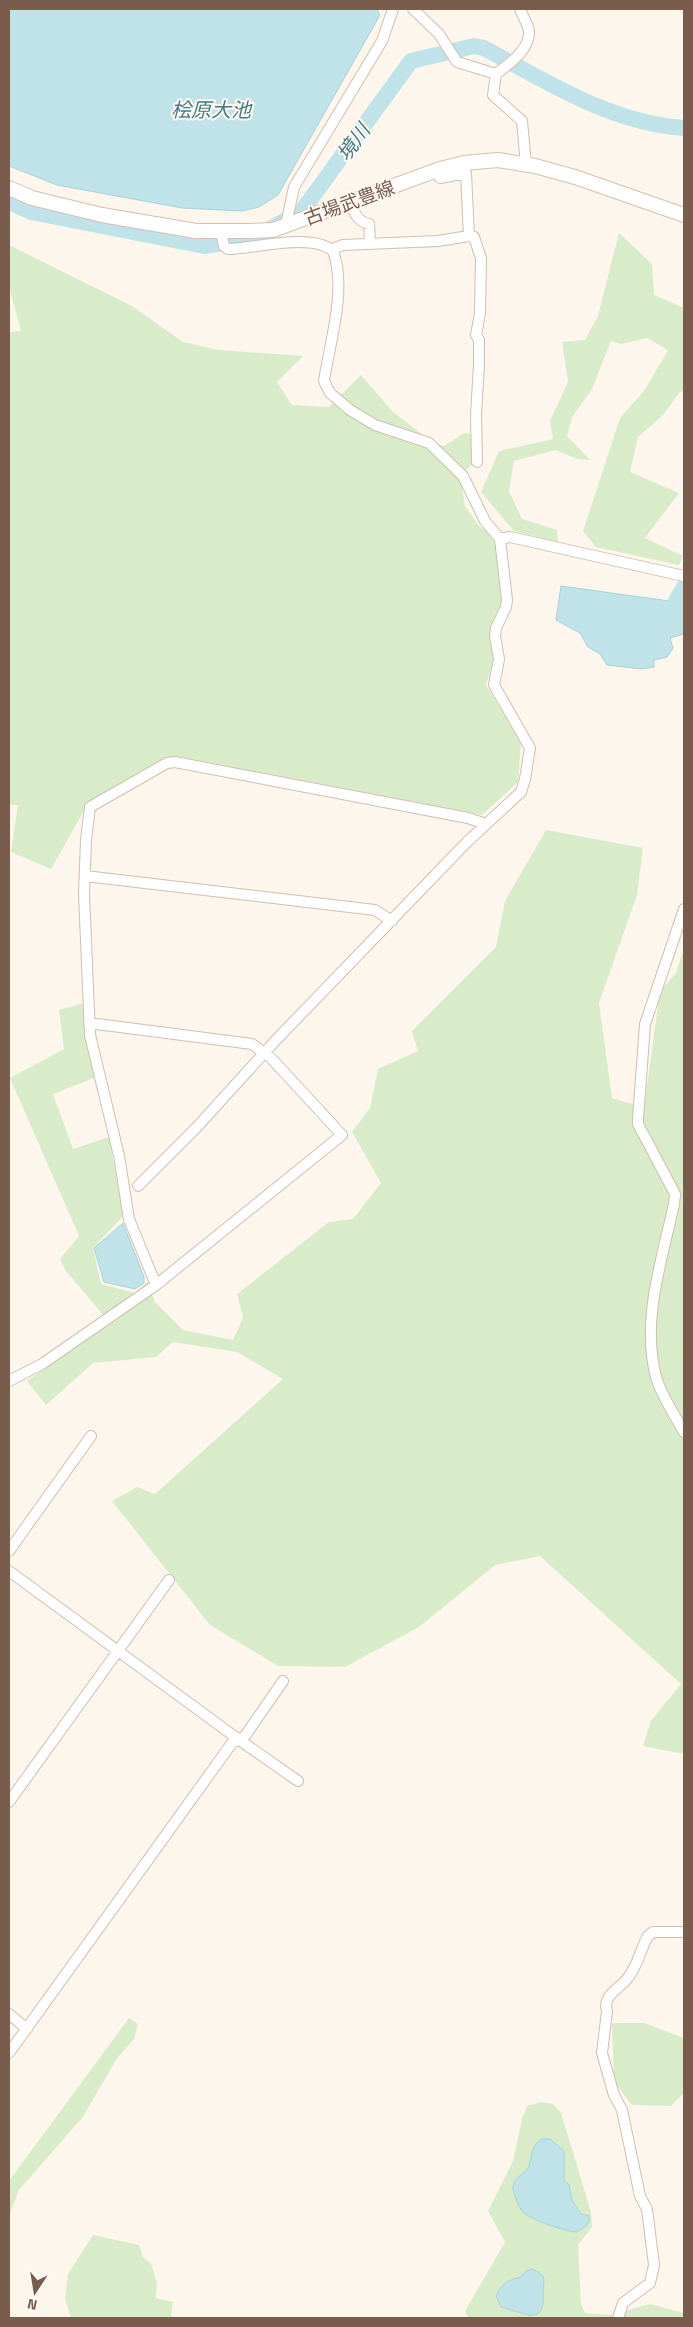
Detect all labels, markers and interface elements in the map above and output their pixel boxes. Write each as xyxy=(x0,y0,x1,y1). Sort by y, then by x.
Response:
water label: 桧原大池 xyxy=(171,94,253,125)
water label: 境川 xyxy=(329,115,378,167)
street label: 古場武豊線 xyxy=(299,172,399,232)
north arrow xyxy=(10,2267,60,2317)
text: N xyxy=(25,2294,39,2316)

